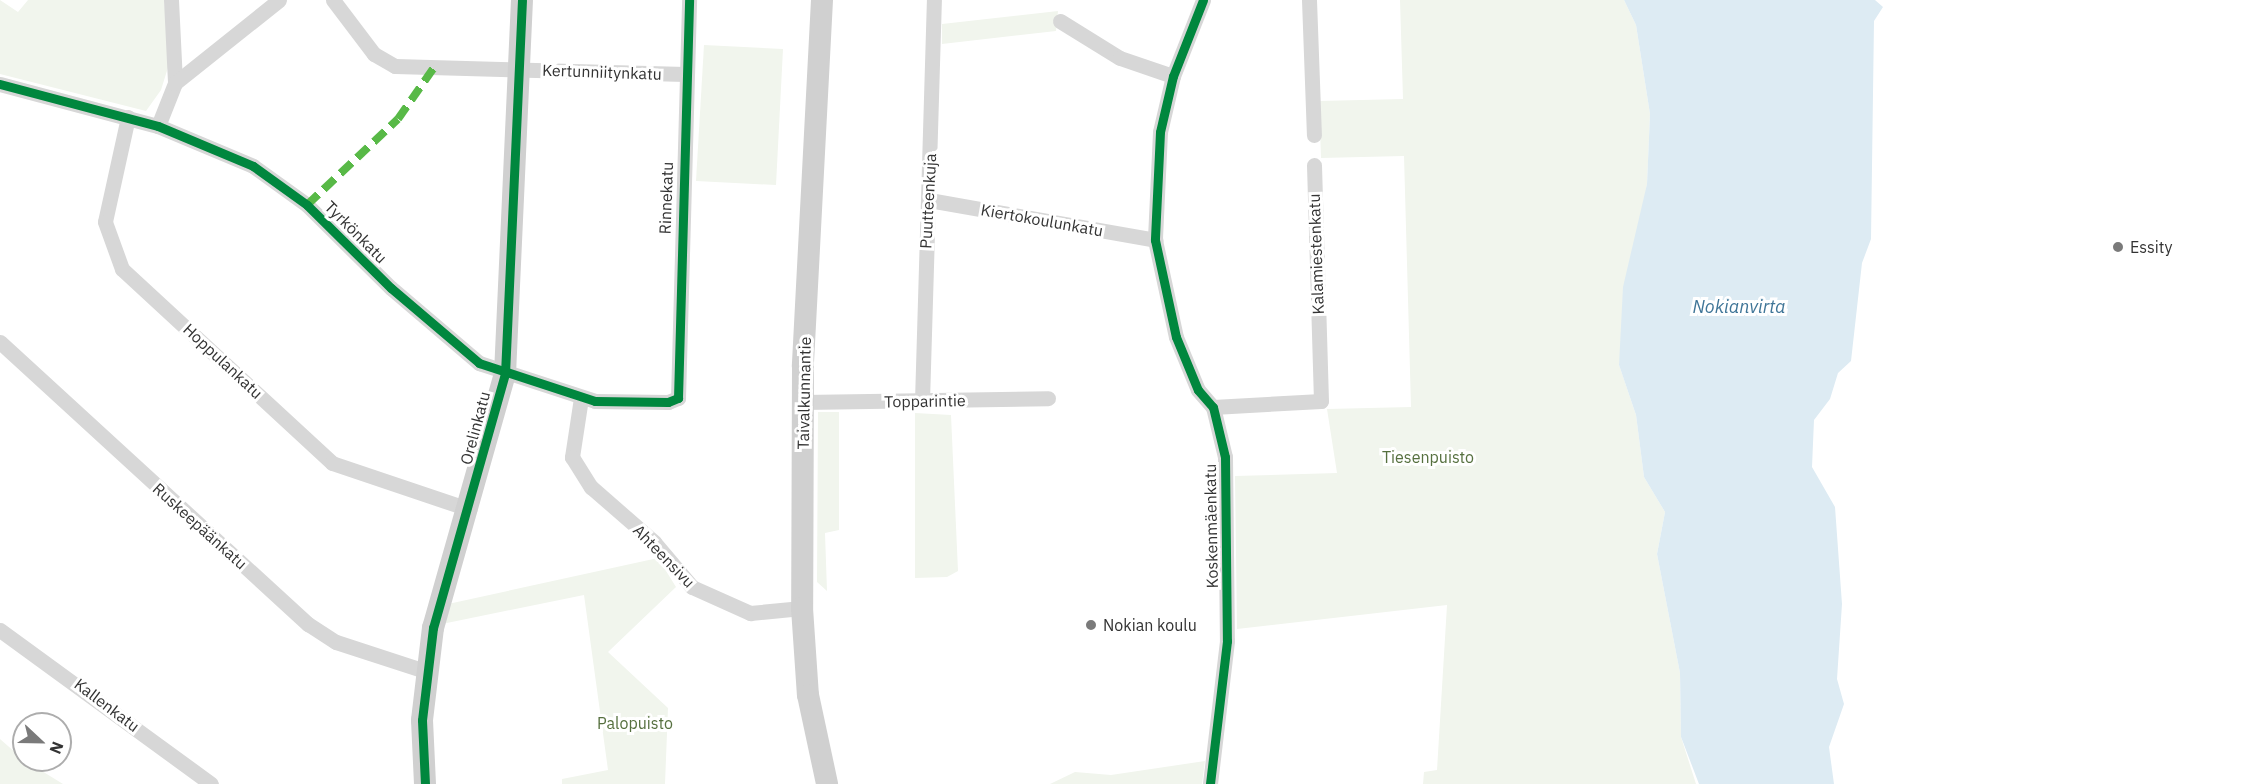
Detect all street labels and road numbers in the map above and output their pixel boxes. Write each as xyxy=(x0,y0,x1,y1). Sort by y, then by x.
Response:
street label: Kertunniitynkatu xyxy=(542,60,662,84)
street label: Puutteenkuja xyxy=(916,153,940,249)
street label: Rinnekatu xyxy=(655,161,677,235)
street label: Kalamiestenkatu xyxy=(1304,193,1328,315)
street label: Tyrkönkatu xyxy=(321,197,391,267)
street label: Kiertokoulunkatu xyxy=(979,200,1105,240)
street label: Hoppulankatu xyxy=(179,319,267,403)
street label: Taivalkunnantie xyxy=(793,336,815,450)
street label: Orelinkatu xyxy=(456,389,494,467)
street label: Topparintie xyxy=(884,391,966,411)
street label: Koskenmäenkatu xyxy=(1200,464,1222,588)
street label: Ruskeepäänkatu xyxy=(149,479,251,573)
street label: Ahteensivu xyxy=(629,520,699,592)
street label: Kallenkatu xyxy=(71,674,143,736)

